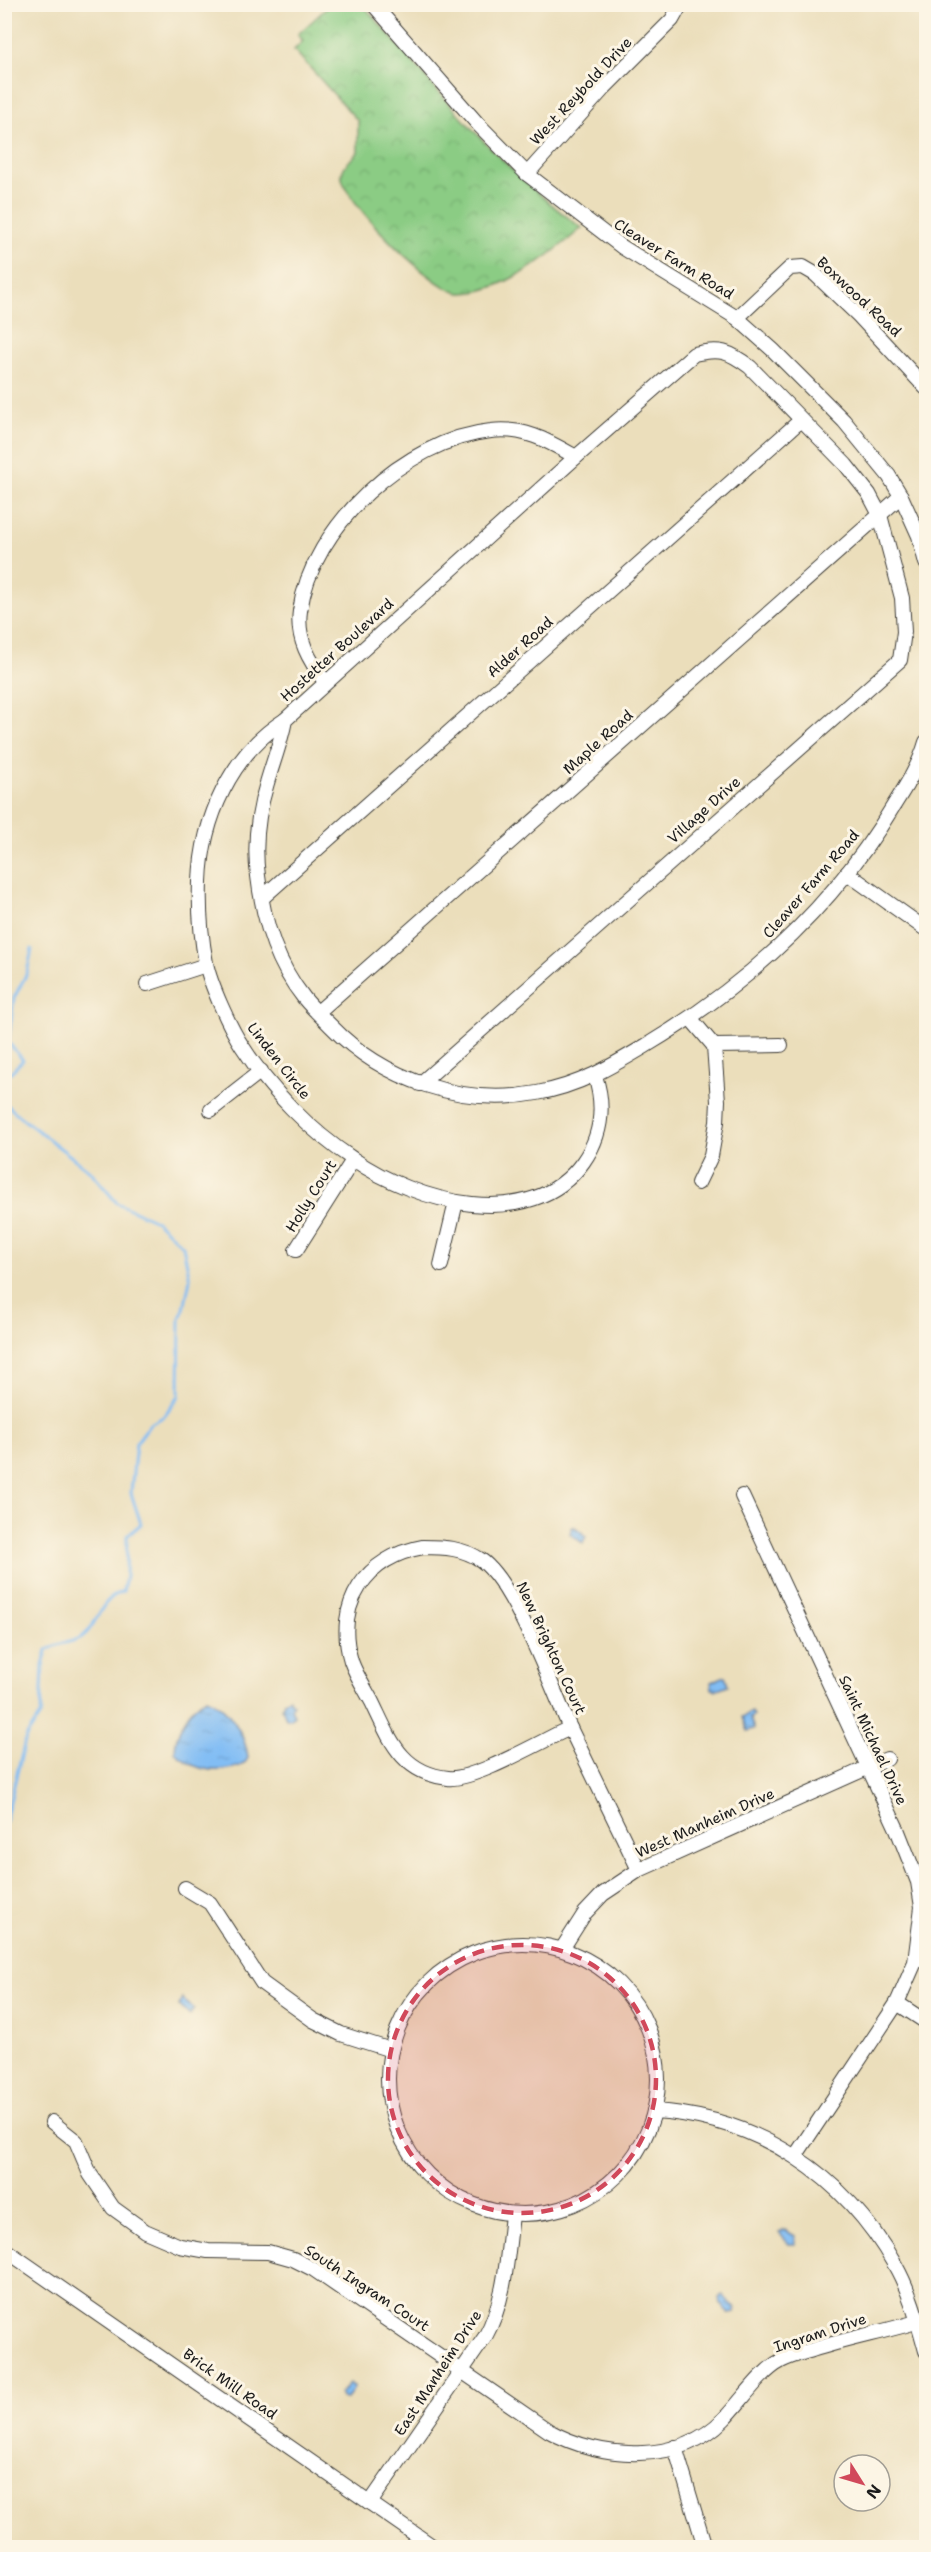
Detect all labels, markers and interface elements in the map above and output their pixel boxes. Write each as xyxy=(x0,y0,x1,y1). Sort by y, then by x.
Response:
street label: West Reybold Drive xyxy=(525,32,637,150)
street label: Cleaver Farm Road xyxy=(610,214,738,304)
street label: Boxwood Road xyxy=(812,253,906,342)
street label: Hostetter Boulevard xyxy=(276,593,398,706)
street label: Alder Road xyxy=(483,612,558,682)
street label: Maple Road xyxy=(559,705,638,779)
street label: Village Drive xyxy=(663,772,745,848)
street label: Cleaver Farm Road xyxy=(758,825,864,943)
street label: Linden Circle xyxy=(243,1018,315,1104)
street label: Holly Court xyxy=(281,1156,341,1236)
street label: New Brighton Court xyxy=(511,1578,591,1718)
street label: Saint Michael Drive xyxy=(834,1672,912,1808)
street label: West Manheim Drive xyxy=(632,1783,778,1863)
street label: South Ingram Court xyxy=(300,2240,434,2336)
street label: East Manheim Drive xyxy=(390,2306,486,2440)
street label: Ingram Drive xyxy=(771,2309,869,2357)
street label: Brick Mill Road xyxy=(179,2344,281,2424)
north arrow xyxy=(832,2453,892,2513)
text: N xyxy=(861,2480,886,2503)

